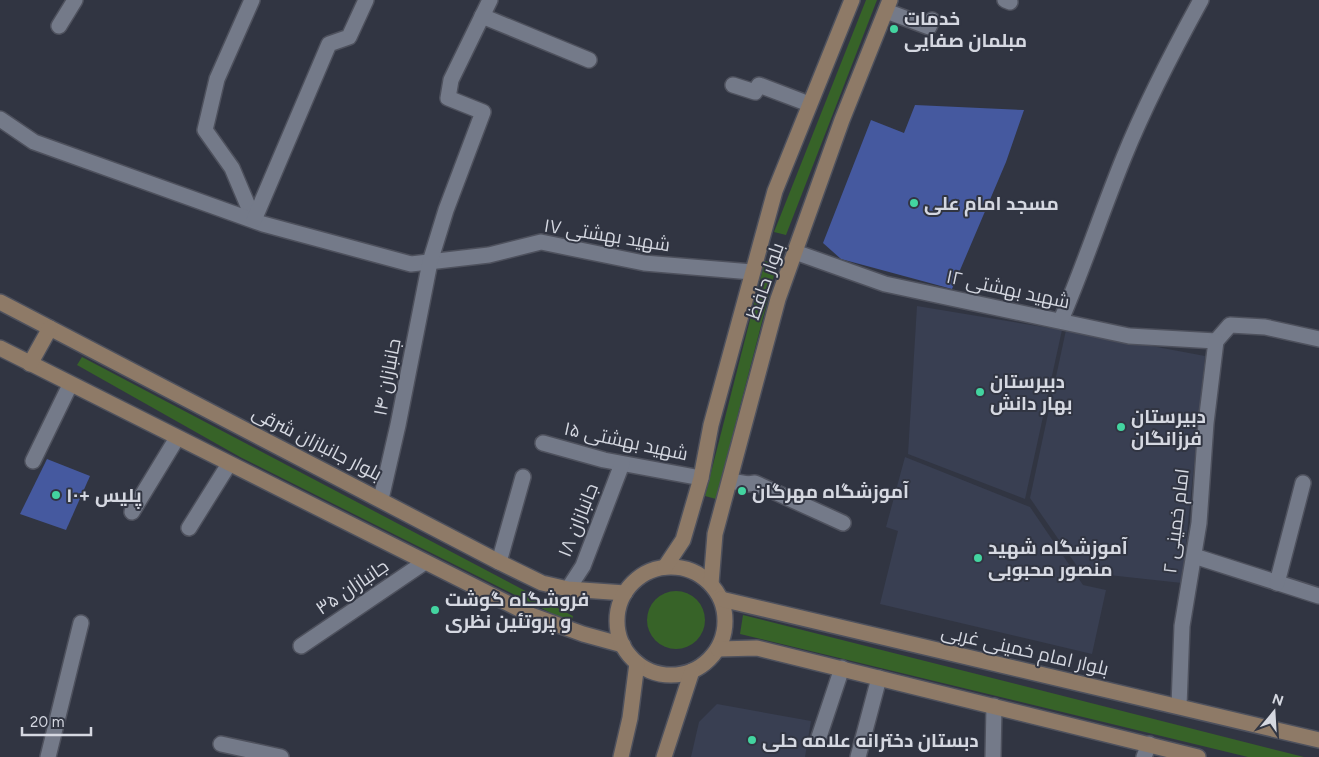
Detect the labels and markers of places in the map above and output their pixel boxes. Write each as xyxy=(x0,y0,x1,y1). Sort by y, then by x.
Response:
place label: خدمات مبلمان صفایی xyxy=(904,7,1027,52)
marker: خدمات مبلمان صفایی xyxy=(888,23,900,35)
place label: مسجد امام علی xyxy=(924,192,1059,217)
marker: مسجد امام علی xyxy=(908,197,920,209)
place label: دبیرستان بهار دانش xyxy=(990,370,1072,415)
marker: دبیرستان بهار دانش xyxy=(974,386,986,398)
place label: دبیرستان فرزانگان xyxy=(1131,405,1206,451)
marker: دبیرستان فرزانگان xyxy=(1115,421,1127,433)
place label: آموزشگاه مهرگان xyxy=(752,480,909,504)
place label: پلیس +۱۰ xyxy=(66,484,142,509)
marker: آموزشگاه مهرگان xyxy=(736,485,748,497)
marker: پلیس +۱۰ xyxy=(50,489,62,501)
place label: آموزشگاه شهید منصور محبوبی xyxy=(988,536,1128,581)
marker: آموزشگاه شهید منصور محبوبی xyxy=(972,552,984,564)
place label: فروشگاه گوشت و پروتئین نظری xyxy=(445,588,589,635)
marker: فروشگاه گوشت و پروتئین نظری xyxy=(429,604,441,616)
place label: دبستان دخترانه علامه حلی xyxy=(762,729,979,752)
marker: دبستان دخترانه علامه حلی xyxy=(746,734,758,746)

